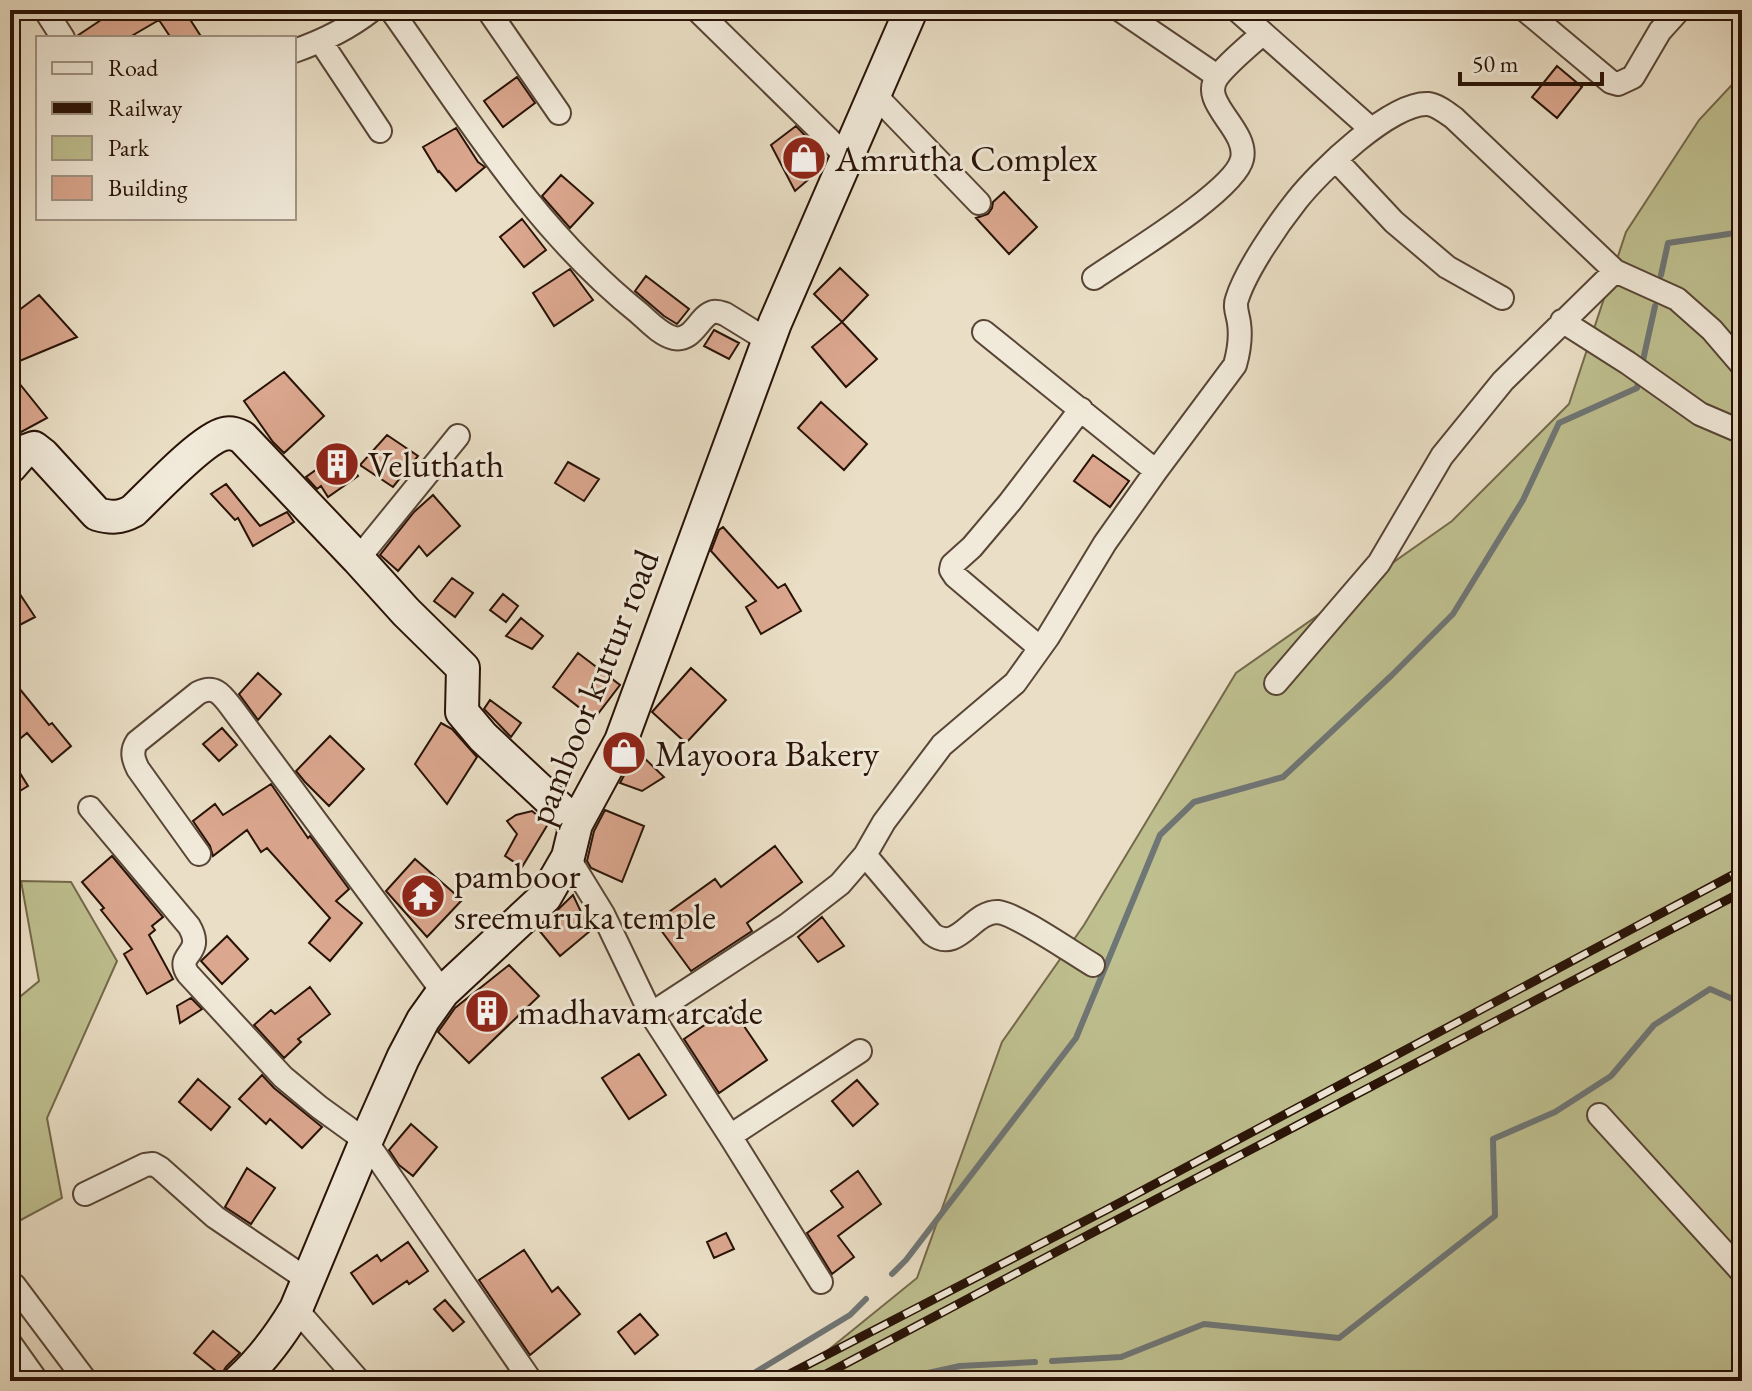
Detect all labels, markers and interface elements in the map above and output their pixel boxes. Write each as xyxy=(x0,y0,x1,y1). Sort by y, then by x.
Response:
legend xyxy=(36,36,296,220)
scale bar xyxy=(1460,36,1602,86)
text: 50 m xyxy=(1472,48,1519,79)
text: Road xyxy=(108,52,159,83)
text: Railway xyxy=(108,92,183,123)
text: Park xyxy=(108,132,150,163)
shop icon: Amrutha Complex xyxy=(780,134,828,182)
place label: Amrutha Complex xyxy=(834,135,1098,182)
text: Building xyxy=(108,172,188,203)
building icon: Veluthath xyxy=(313,440,361,488)
place label: Veluthath xyxy=(368,441,504,488)
street label: pamboor kuttur road xyxy=(516,542,670,831)
shop icon: Mayoora Bakery xyxy=(600,729,648,777)
place label: Mayoora Bakery xyxy=(655,730,879,777)
place label: pamboor sreemuruka temple xyxy=(454,852,716,940)
temple icon: pamboor sreemuruka temple xyxy=(399,872,447,920)
building icon: madhavam arcade xyxy=(463,987,511,1035)
place label: madhavam arcade xyxy=(518,988,763,1035)

